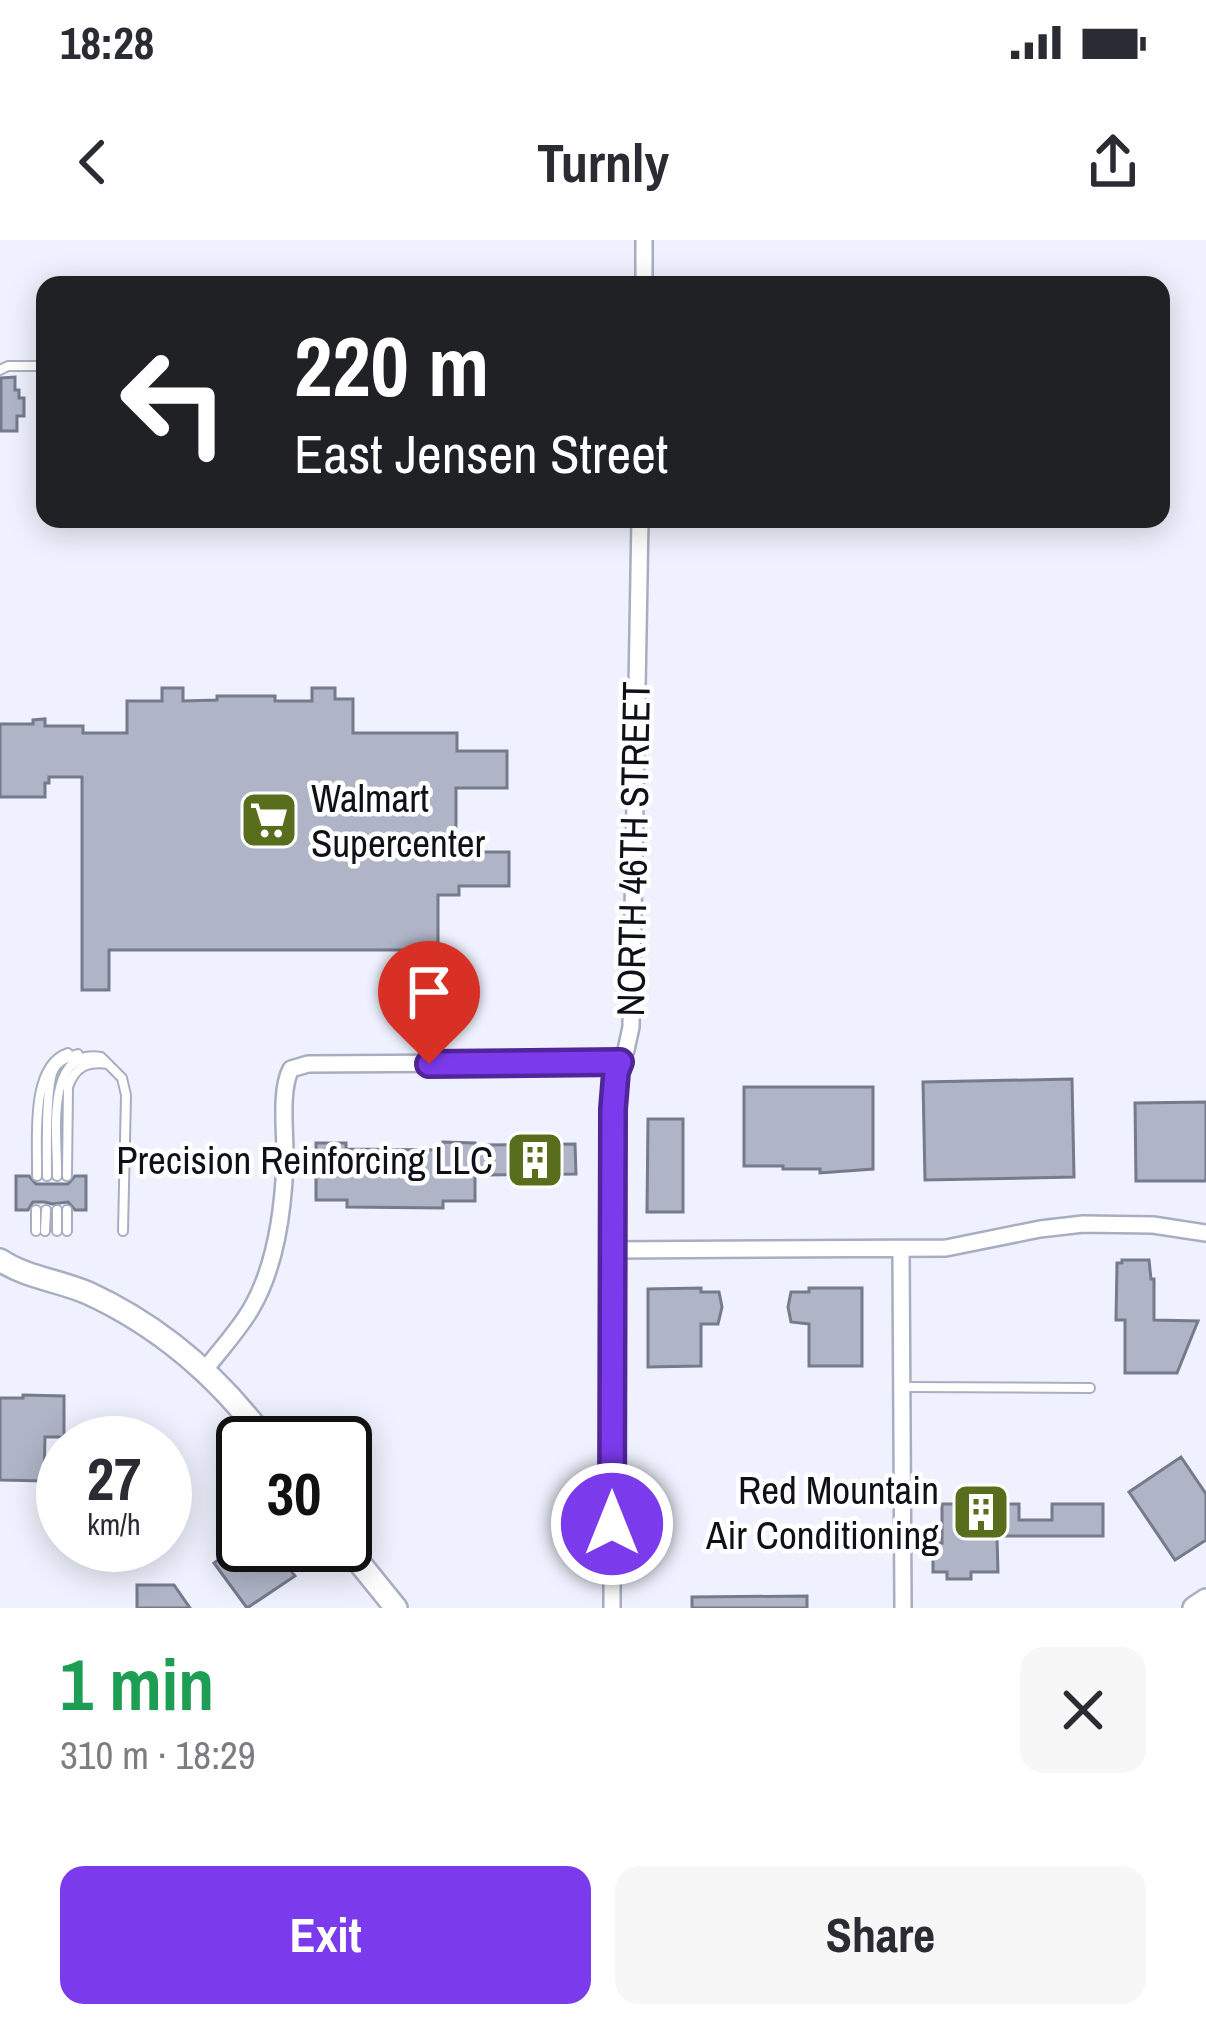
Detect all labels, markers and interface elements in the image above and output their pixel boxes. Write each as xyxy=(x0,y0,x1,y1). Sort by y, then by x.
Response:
text: 18:28 xyxy=(60,12,154,73)
text: Turnly xyxy=(537,126,669,199)
icon: back xyxy=(60,129,126,195)
icon: share xyxy=(1080,129,1146,195)
text: 220 m xyxy=(294,309,489,422)
icon: left xyxy=(96,324,252,480)
text: East Jensen Street xyxy=(294,417,668,490)
street label: NORTH 46TH STREET xyxy=(604,681,662,1017)
place label: Walmart Supercenter xyxy=(311,772,486,869)
supermarket icon: Walmart Supercenter xyxy=(238,789,300,851)
pin xyxy=(378,941,480,1064)
icon: arrive xyxy=(396,959,462,1025)
building icon: Precision Reinforcing LLC xyxy=(504,1129,566,1191)
place label: Precision Reinforcing LLC xyxy=(116,1134,493,1186)
speed limit sign: 30 xyxy=(216,1416,372,1572)
text: 27 xyxy=(87,1438,141,1519)
position arrow xyxy=(549,1461,675,1587)
place label: Red Mountain Air Conditioning xyxy=(705,1464,939,1561)
building icon: Red Mountain Air Conditioning xyxy=(950,1481,1012,1543)
text: km/h xyxy=(87,1504,141,1544)
text: 1 min xyxy=(60,1635,214,1732)
button: close xyxy=(1020,1647,1146,1773)
text: 310 m · 18:29 xyxy=(60,1729,256,1781)
button: Exit xyxy=(60,1866,591,2004)
button: Share xyxy=(615,1866,1146,2004)

